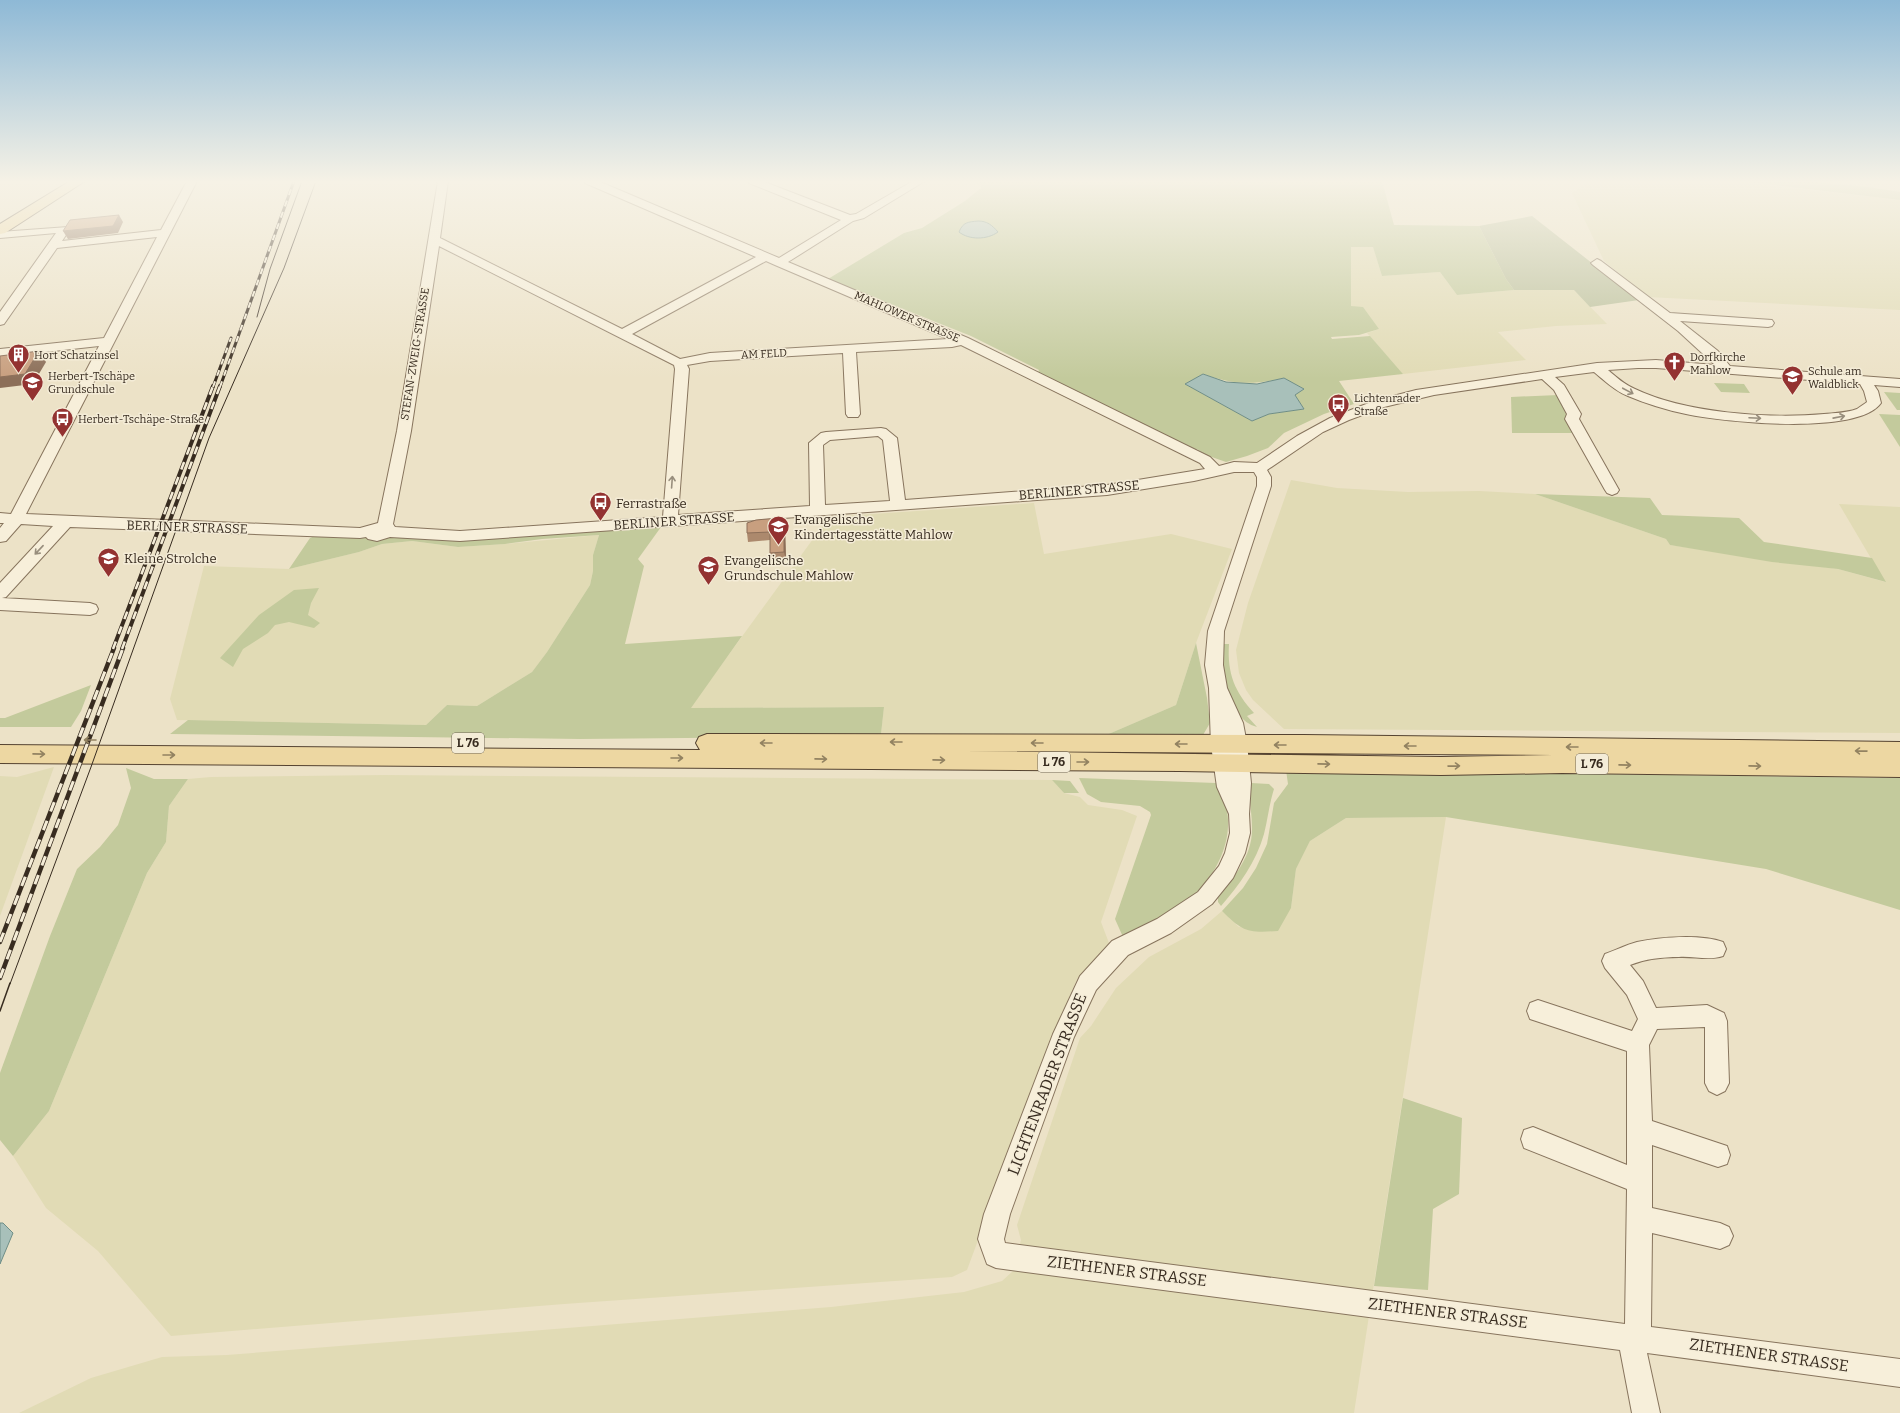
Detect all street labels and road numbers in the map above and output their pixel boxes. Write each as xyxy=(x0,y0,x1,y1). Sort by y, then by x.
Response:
street label: STEFAN-ZWEIG-STRASSE xyxy=(398,287,432,421)
street label: MAHLOWER STRASSE xyxy=(852,289,962,345)
street label: AM FELD xyxy=(741,346,788,362)
street label: BERLINER STRASSE xyxy=(1018,477,1140,503)
street label: BERLINER STRASSE xyxy=(613,509,735,533)
street label: BERLINER STRASSE xyxy=(126,517,248,537)
road number: L 76 xyxy=(452,733,484,753)
road number: L 76 xyxy=(1038,752,1070,772)
road number: L 76 xyxy=(1576,754,1608,774)
street label: LICHTENRADER STRASSE xyxy=(1003,990,1091,1178)
street label: ZIETHENER STRASSE xyxy=(1046,1252,1208,1290)
street label: ZIETHENER STRASSE xyxy=(1367,1294,1529,1332)
street label: ZIETHENER STRASSE xyxy=(1688,1334,1850,1376)

